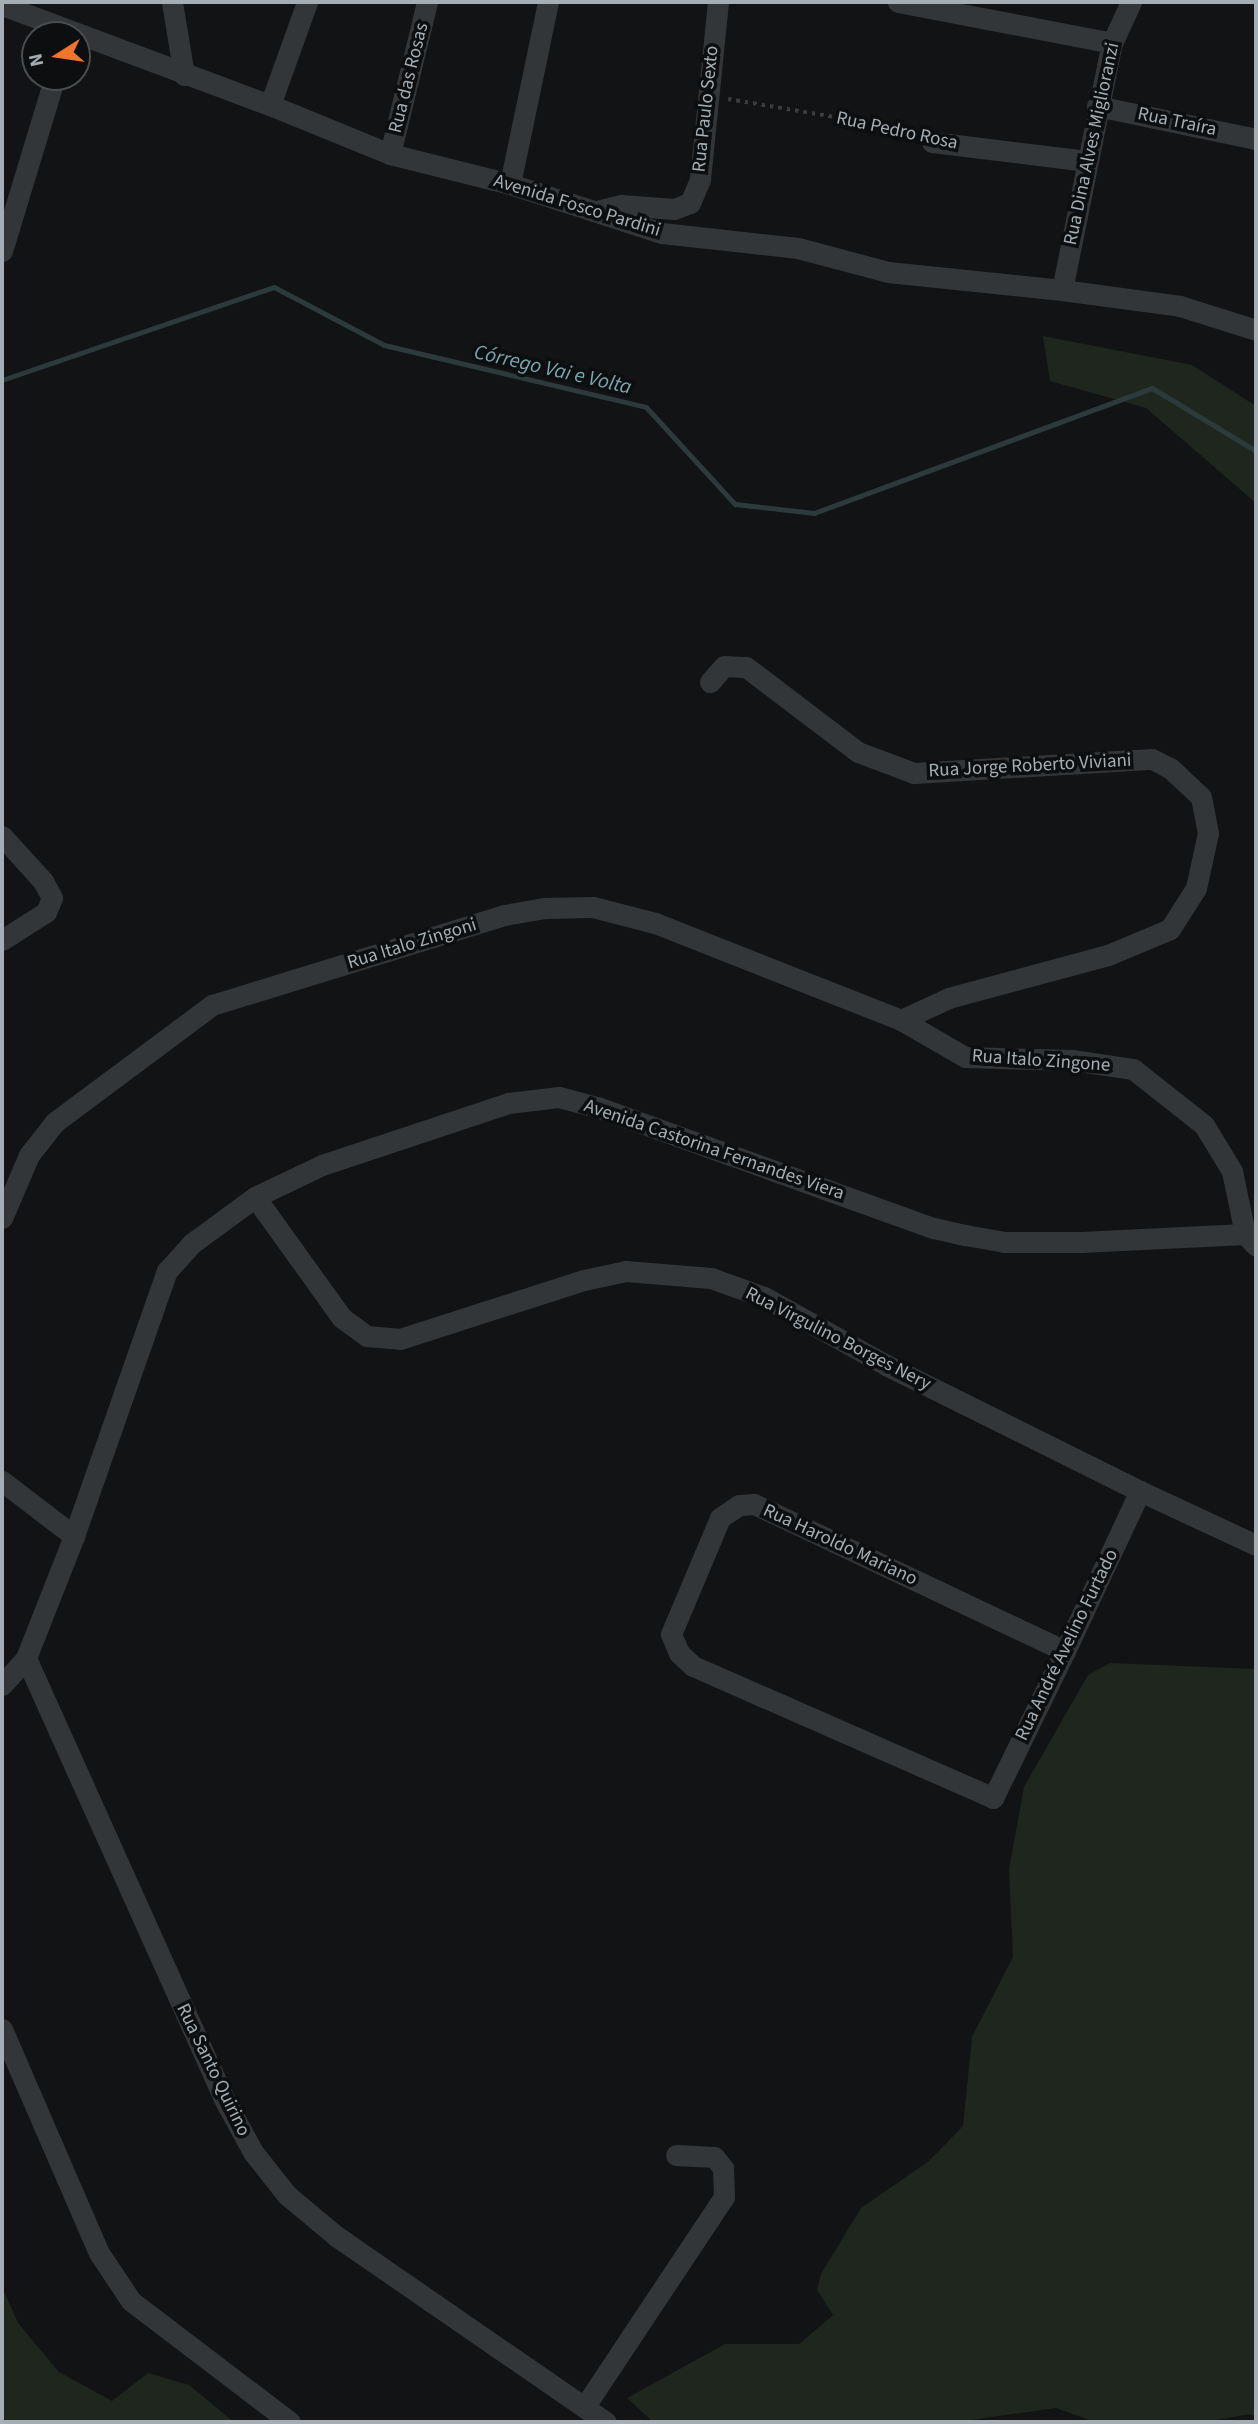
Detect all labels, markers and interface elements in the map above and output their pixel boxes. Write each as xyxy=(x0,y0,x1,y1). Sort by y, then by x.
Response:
north arrow xyxy=(21,21,91,91)
street label: Rua das Rosas xyxy=(384,21,434,135)
street label: Rua Dina Alves Miglioranzi xyxy=(1059,41,1125,247)
street label: Rua Paulo Sexto xyxy=(688,45,724,173)
text: N xyxy=(22,51,51,69)
street label: Rua Traíra xyxy=(1136,103,1218,141)
street label: Rua Pedro Rosa xyxy=(834,107,960,155)
street label: Avenida Fosco Pardini xyxy=(491,170,663,242)
water label: Córrego Vai e Volta xyxy=(472,339,634,399)
street label: Rua Jorge Roberto Viviani xyxy=(928,749,1132,783)
street label: Rua Italo Zingoni xyxy=(345,914,479,974)
street label: Rua Italo Zingone xyxy=(971,1045,1111,1077)
street label: Avenida Castorina Fernandes Viera xyxy=(581,1095,847,1205)
street label: Rua Virgulino Borges Nery xyxy=(741,1282,935,1396)
street label: Rua Haroldo Mariano xyxy=(759,1499,921,1591)
street label: Rua André Avelino Furtado xyxy=(1011,1546,1123,1744)
street label: Rua Santo Quirino xyxy=(171,2000,255,2140)

